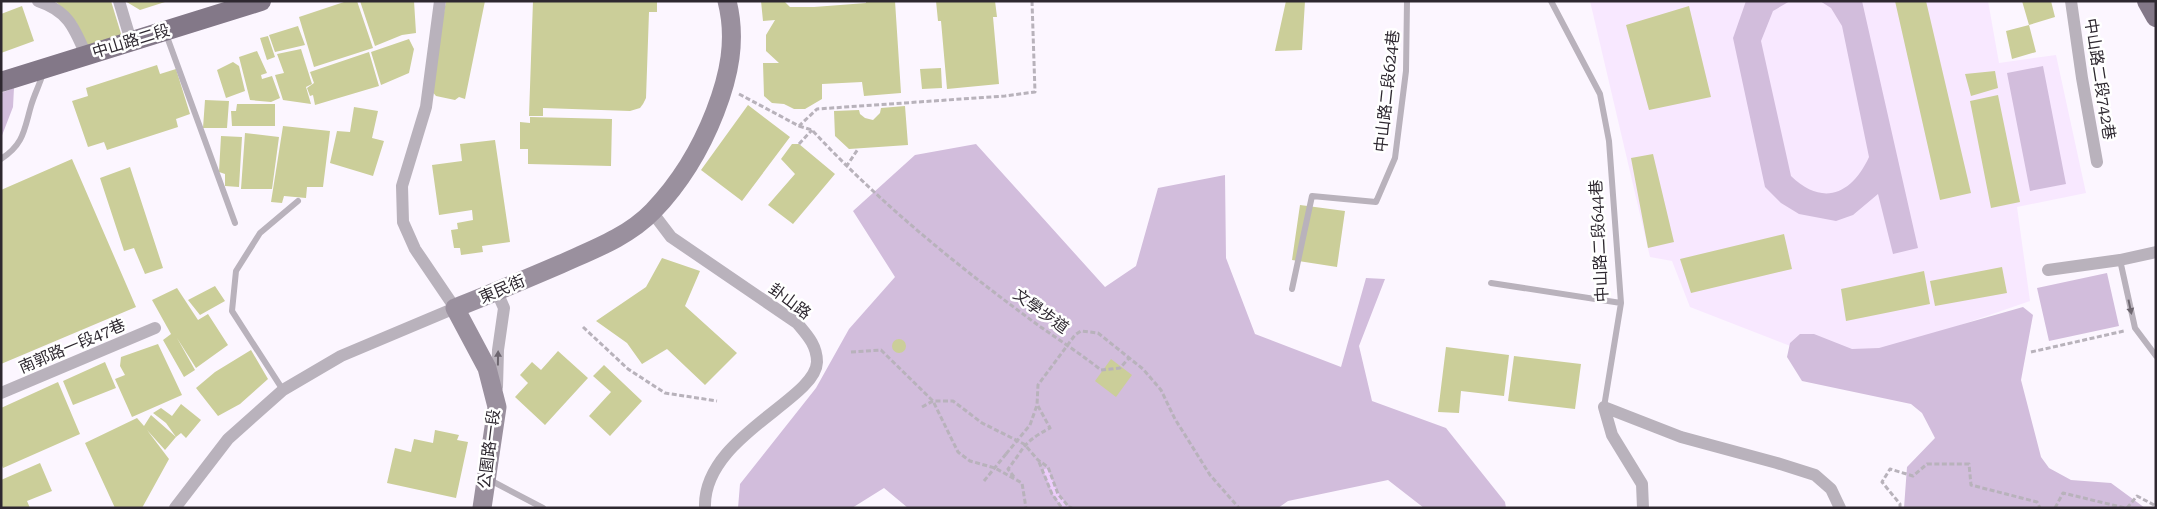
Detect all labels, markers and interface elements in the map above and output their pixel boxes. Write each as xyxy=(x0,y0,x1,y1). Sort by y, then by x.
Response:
street label: 中山路二段742巷 xyxy=(2081,17,2119,141)
street label: 中山路二段 xyxy=(90,20,172,62)
street label: 中山路二段624巷 xyxy=(1371,29,1403,153)
street label: 中山路二段644巷 xyxy=(1586,179,1612,303)
street label: 東民街 xyxy=(476,271,528,307)
street label: 卦山路 xyxy=(765,279,815,323)
street label: 文學步道 xyxy=(1010,285,1072,337)
one-way arrow xyxy=(2126,300,2134,315)
street label: 南郭路一段47巷 xyxy=(16,315,128,377)
one-way arrow xyxy=(494,350,502,366)
street label: 公園路一段 xyxy=(475,408,503,490)

